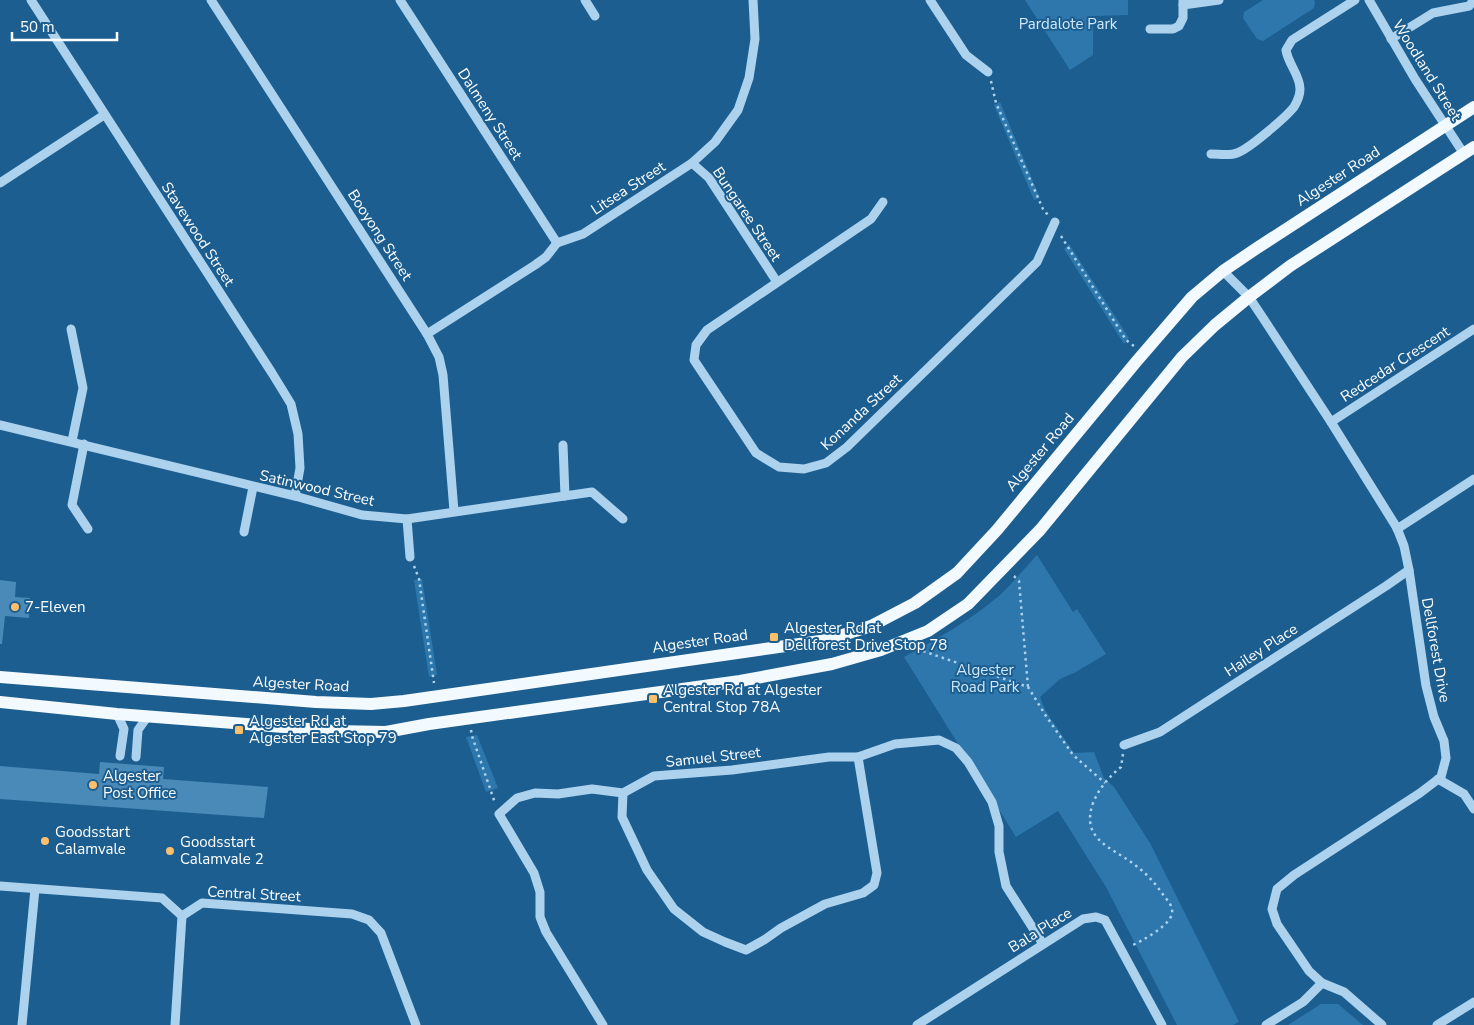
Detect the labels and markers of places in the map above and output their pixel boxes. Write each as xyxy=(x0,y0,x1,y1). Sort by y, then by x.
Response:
place label: 7-Eleven xyxy=(25,597,85,617)
marker: 7-Eleven xyxy=(9,601,21,613)
place label: Algester Rd at Dellforest Drive Stop 78 xyxy=(784,618,947,655)
marker: Algester Rd at Dellforest Drive Stop 78 xyxy=(768,631,780,643)
place label: Algester Rd at Algester Central Stop 78A xyxy=(663,680,822,717)
marker: Algester Rd at Algester Central Stop 78A xyxy=(647,693,659,705)
place label: Algester Rd at Algester East Stop 79 xyxy=(249,711,397,748)
marker: Algester Rd at Algester East Stop 79 xyxy=(233,724,245,736)
place label: Algester Post Office xyxy=(103,766,176,803)
marker: Algester Post Office xyxy=(87,779,99,791)
place label: Goodsstart Calamvale xyxy=(55,822,131,859)
place label: Goodsstart Calamvale 2 xyxy=(180,832,264,869)
marker: Goodsstart Calamvale xyxy=(39,835,51,847)
marker: Goodsstart Calamvale 2 xyxy=(164,845,176,857)

